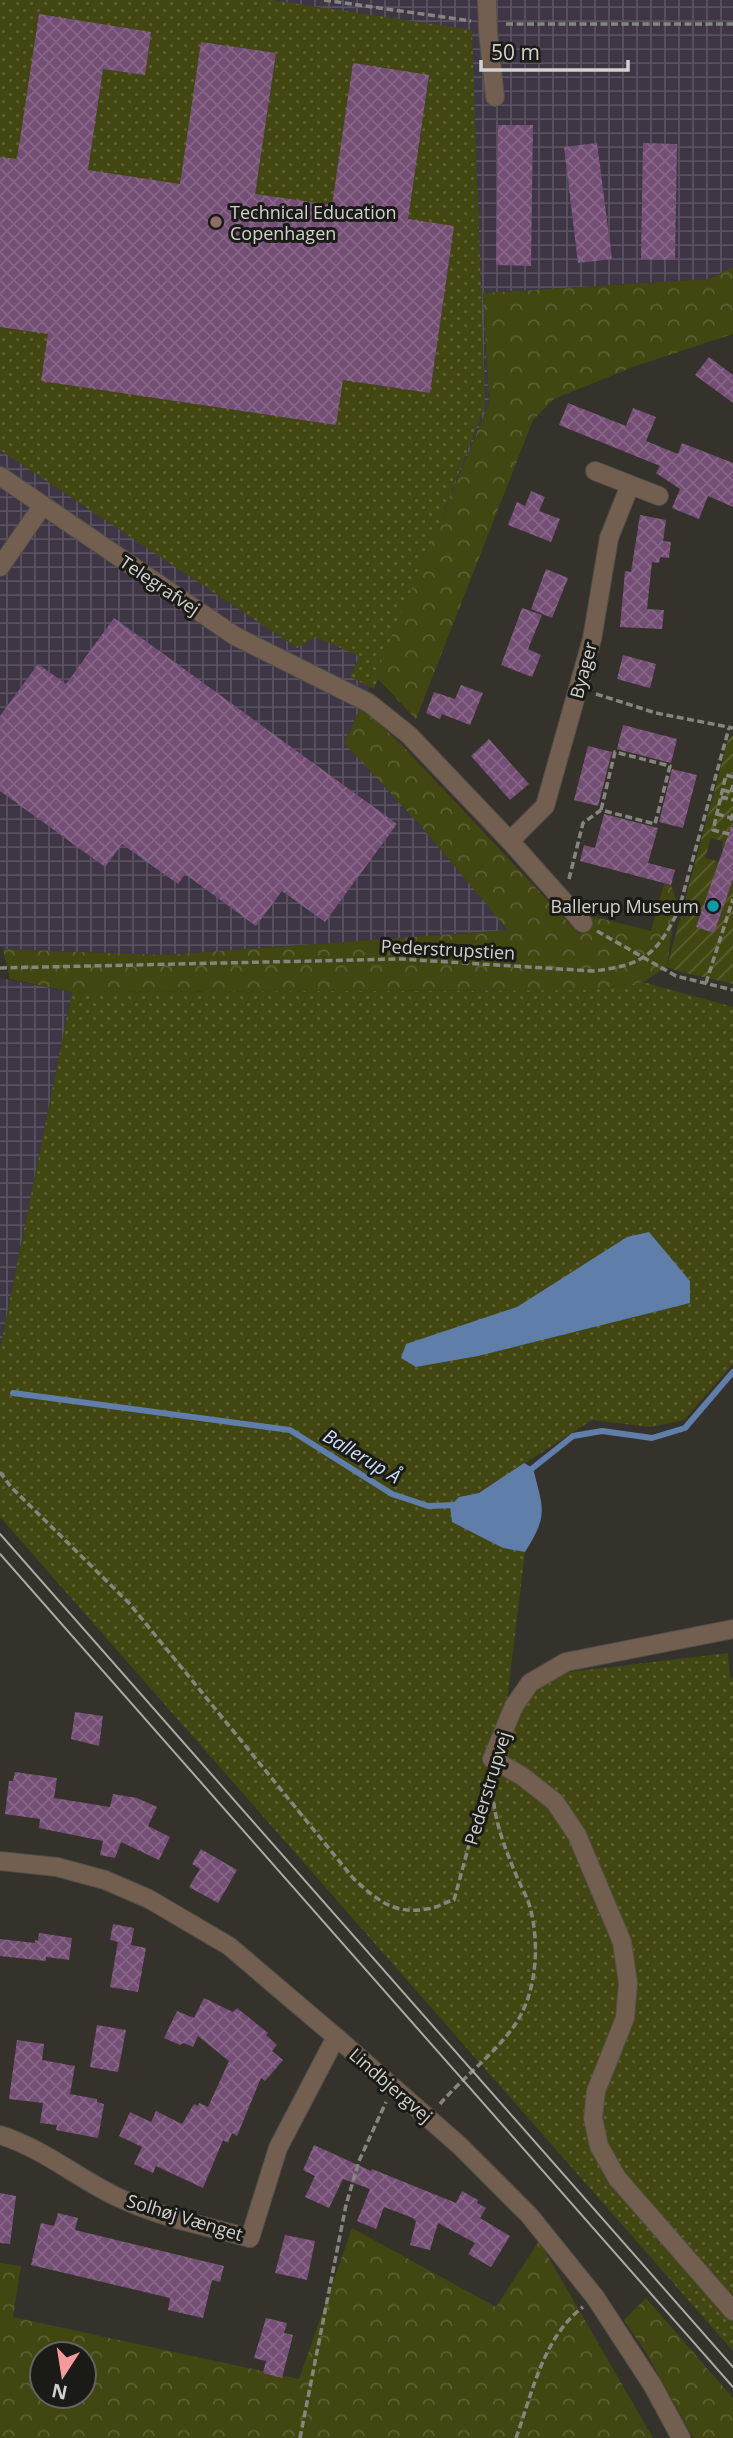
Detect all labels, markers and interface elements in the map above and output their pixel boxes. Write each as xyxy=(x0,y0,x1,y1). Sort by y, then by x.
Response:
scale bar xyxy=(481,28,628,72)
text: 50 m xyxy=(491,38,540,66)
place label: Technical Education Copenhagen xyxy=(230,200,397,245)
marker: Technical Education Copenhagen xyxy=(208,214,224,230)
street label: Telegrafvej xyxy=(115,549,205,621)
street label: Byager xyxy=(564,638,602,701)
place label: Ballerup Museum xyxy=(550,894,699,918)
marker: Ballerup Museum xyxy=(705,898,721,914)
street label: Pederstrupstien xyxy=(380,933,516,965)
water label: Ballerup Å xyxy=(318,1423,406,1489)
street label: Pederstrupvej xyxy=(458,1728,516,1848)
street label: Lindbjergvej xyxy=(344,2042,438,2128)
street label: Solhøj Vænget xyxy=(124,2188,246,2246)
north arrow xyxy=(28,2340,98,2410)
text: N xyxy=(49,2377,70,2406)

